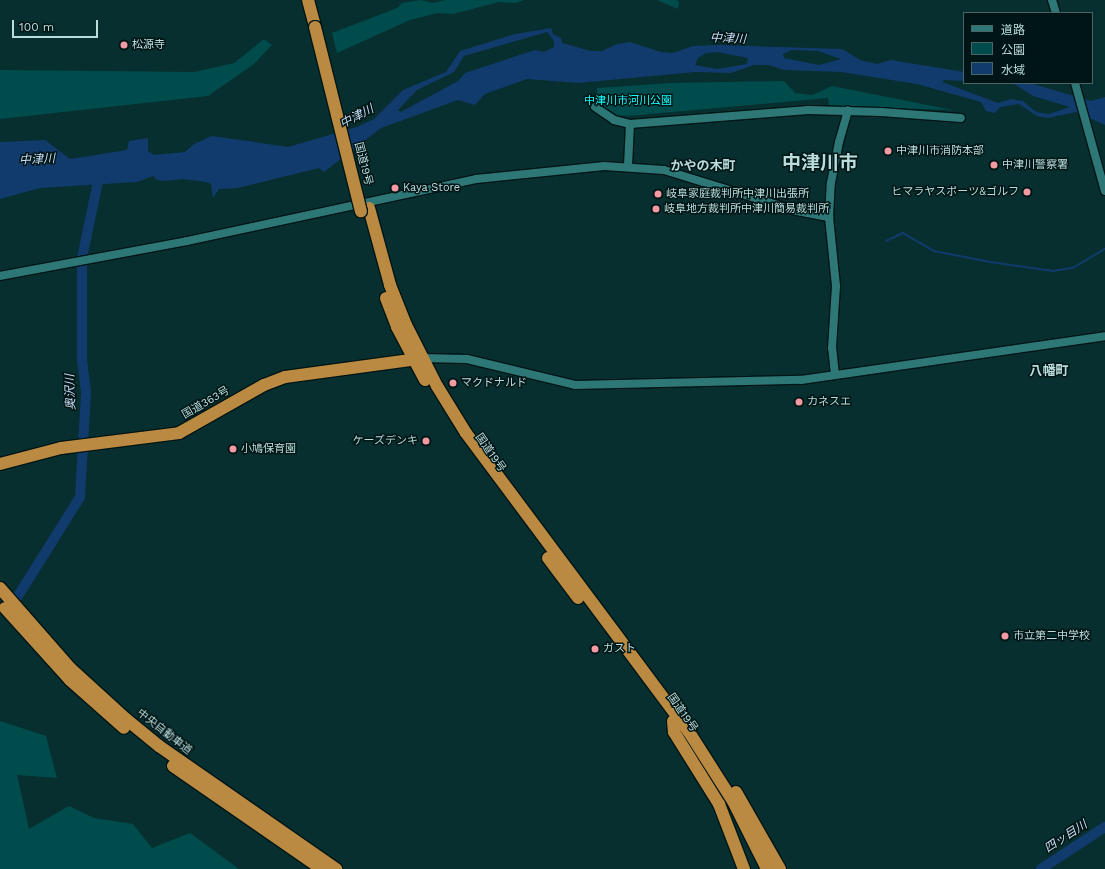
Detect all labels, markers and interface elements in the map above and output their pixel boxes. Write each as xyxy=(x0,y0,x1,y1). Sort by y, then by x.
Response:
scale bar xyxy=(14,12,100,38)
legend xyxy=(963,12,1093,84)
text: 100 m xyxy=(19,20,54,34)
text: 道路 xyxy=(1001,23,1025,37)
water label: 中津川 xyxy=(710,31,746,47)
place label: 松源寺 xyxy=(132,38,165,52)
marker: 松源寺 xyxy=(119,40,129,50)
text: 公園 xyxy=(1001,43,1025,57)
text: 水域 xyxy=(1001,63,1025,77)
park label: 中津川市河川公園 xyxy=(584,94,672,108)
water label: 中津川 xyxy=(338,102,376,132)
street label: 国道19号 xyxy=(351,141,375,187)
place label: 中津川市消防本部 xyxy=(896,144,984,158)
marker: 中津川市消防本部 xyxy=(883,146,893,156)
water label: 中津川 xyxy=(19,152,55,168)
district label: 中津川市 xyxy=(782,152,858,174)
district label: かやの木町 xyxy=(671,158,735,174)
place label: 中津川警察署 xyxy=(1002,158,1068,172)
marker: 中津川警察署 xyxy=(989,160,999,170)
place label: Kaya Store xyxy=(403,181,460,195)
marker: Kaya Store xyxy=(390,183,400,193)
place label: ヒマラヤスポーツ&ゴルフ xyxy=(891,185,1019,199)
place label: 岐阜家庭裁判所中津川出張所 xyxy=(666,187,809,201)
marker: ヒマラヤスポーツ&ゴルフ xyxy=(1022,187,1032,197)
marker: 岐阜家庭裁判所中津川出張所 xyxy=(653,189,663,199)
place label: 岐阜地方裁判所中津川簡易裁判所 xyxy=(664,202,829,216)
marker: 岐阜地方裁判所中津川簡易裁判所 xyxy=(651,204,661,214)
district label: 八幡町 xyxy=(1030,363,1068,379)
water label: 奥沢川 xyxy=(63,374,79,410)
place label: マクドナルド xyxy=(461,376,527,390)
marker: マクドナルド xyxy=(448,378,458,388)
street label: 国道363号 xyxy=(180,384,232,422)
place label: カネスエ xyxy=(807,395,851,409)
marker: カネスエ xyxy=(794,397,804,407)
street label: 国道19号 xyxy=(472,431,508,475)
place label: ケーズデンキ xyxy=(352,434,418,448)
marker: ケーズデンキ xyxy=(421,436,431,446)
place label: 小鳩保育園 xyxy=(241,442,296,456)
marker: 小鳩保育園 xyxy=(228,444,238,454)
place label: 市立第二中学校 xyxy=(1013,629,1090,643)
marker: 市立第二中学校 xyxy=(1000,631,1010,641)
place label: ガスト xyxy=(603,642,636,656)
marker: ガスト xyxy=(590,644,600,654)
street label: 国道19号 xyxy=(664,691,700,735)
street label: 中央自動車道 xyxy=(134,706,194,758)
water label: 四ッ目川 xyxy=(1042,818,1090,856)

